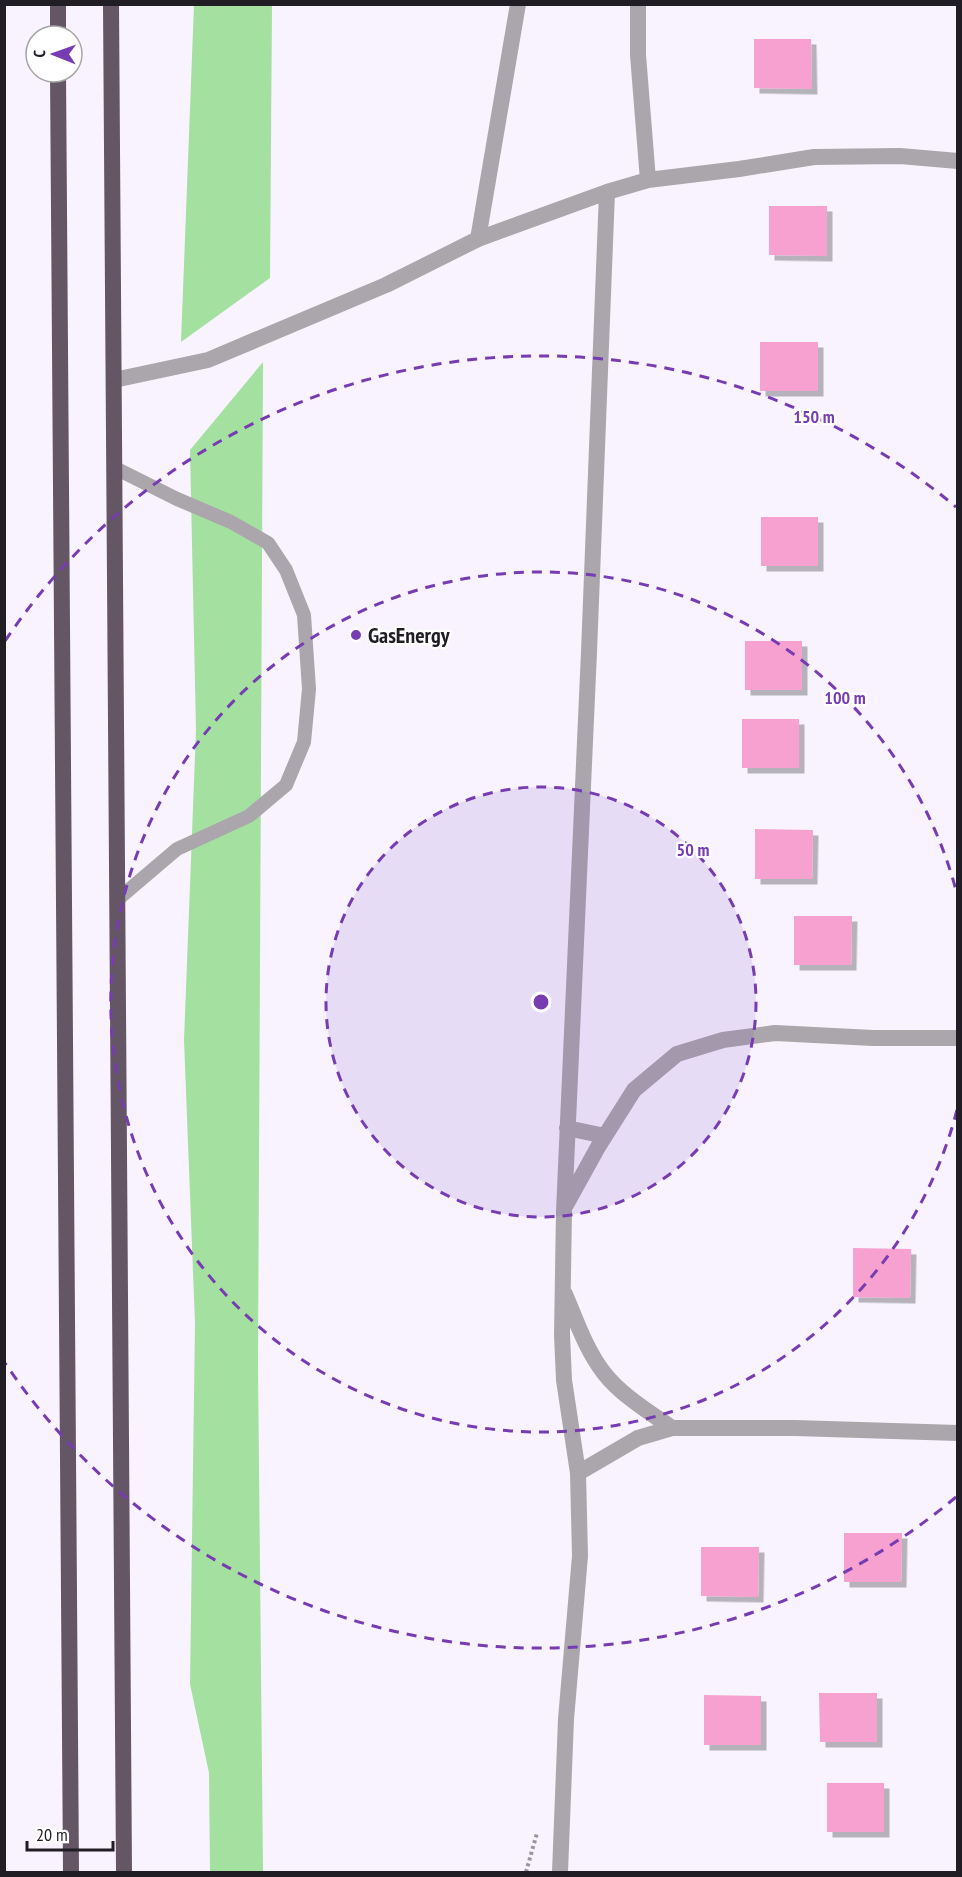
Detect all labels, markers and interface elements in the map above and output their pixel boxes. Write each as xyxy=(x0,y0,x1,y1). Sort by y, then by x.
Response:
north arrow xyxy=(24,24,84,84)
text: С xyxy=(29,49,49,58)
text: 150 m xyxy=(793,405,835,428)
place label: GasEnergy xyxy=(368,621,451,649)
marker: GasEnergy xyxy=(349,628,363,642)
text: 100 m xyxy=(824,686,866,709)
text: 50 m xyxy=(677,838,709,861)
centre of rings xyxy=(531,992,551,1012)
scale bar xyxy=(27,1814,112,1852)
text: 20 m xyxy=(36,1823,68,1846)

